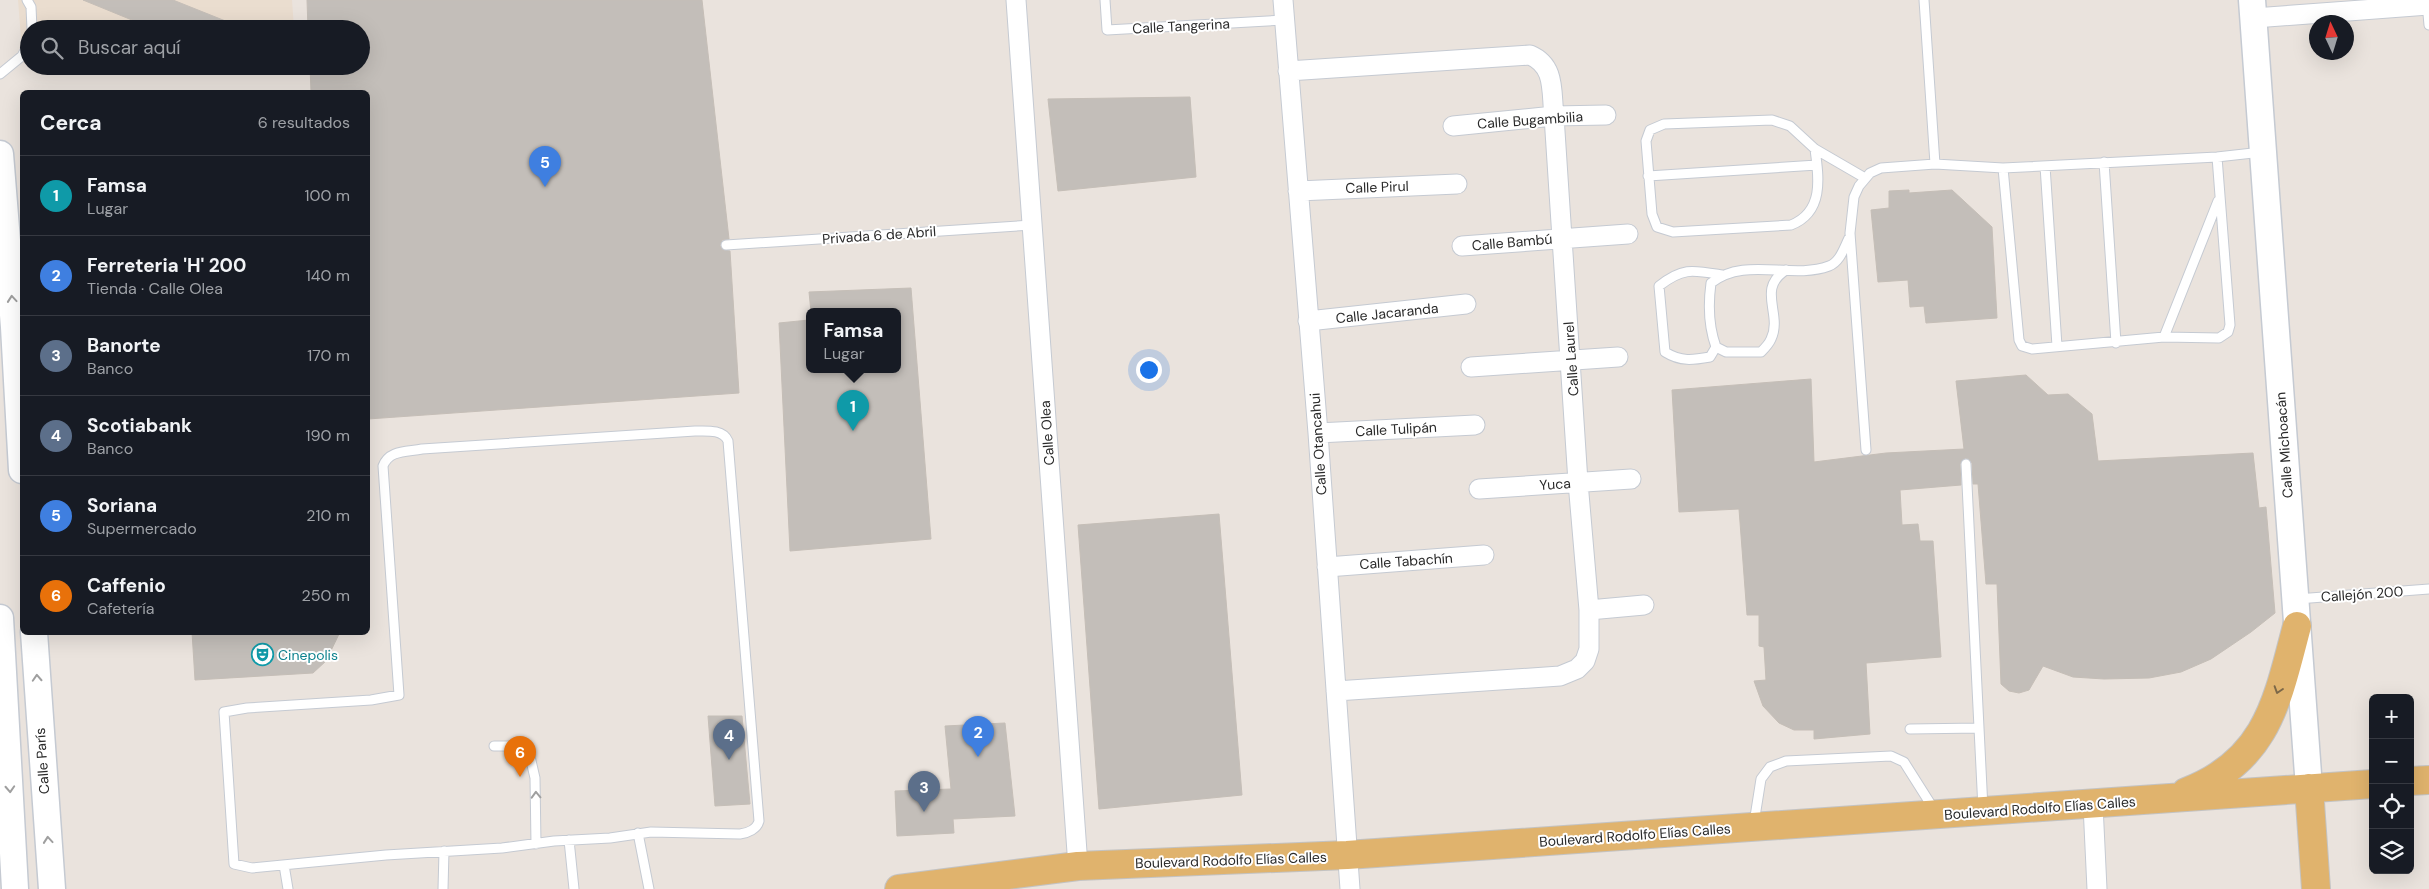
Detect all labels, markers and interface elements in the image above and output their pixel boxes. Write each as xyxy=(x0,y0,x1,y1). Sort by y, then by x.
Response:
street label: Calle Tangerina xyxy=(1132,14,1230,38)
north arrow xyxy=(2309,15,2354,60)
search box xyxy=(20,20,370,75)
icon: search xyxy=(38,34,66,62)
text: Buscar aquí xyxy=(78,35,181,60)
street label: Calle Bugambilia xyxy=(1476,107,1584,133)
text: Cerca xyxy=(40,109,102,137)
text: 6 resultados xyxy=(258,112,350,133)
pin: 5 xyxy=(529,146,561,187)
text: Famsa xyxy=(87,173,147,198)
street label: Calle Pirul xyxy=(1345,177,1409,197)
text: 1 xyxy=(53,185,59,206)
text: 100 m xyxy=(305,185,350,206)
text: Lugar xyxy=(87,198,128,219)
street label: Privada 6 de Abril xyxy=(821,222,937,248)
street label: Calle Bambú xyxy=(1471,230,1553,254)
text: Ferreteria 'H' 200 xyxy=(87,253,246,278)
text: 2 xyxy=(51,265,61,286)
text: 140 m xyxy=(306,265,350,286)
text: Tienda · Calle Olea xyxy=(87,278,223,299)
one-way arrow xyxy=(7,295,18,303)
street label: Calle Jacaranda xyxy=(1335,299,1439,327)
popup xyxy=(806,308,901,373)
text: Famsa xyxy=(824,318,884,343)
street label: Calle Laurel xyxy=(1559,321,1583,397)
text: Banorte xyxy=(87,333,161,358)
text: Lugar xyxy=(824,343,865,364)
text: 3 xyxy=(51,345,61,366)
text: 170 m xyxy=(307,345,350,366)
your location xyxy=(1136,357,1162,383)
text: Banco xyxy=(87,358,133,379)
pin: 1 xyxy=(837,390,869,431)
street label: Calle Michoacán xyxy=(2271,391,2297,499)
street label: Calle Otancahui xyxy=(1305,392,1331,496)
street label: Calle Olea xyxy=(1036,400,1058,466)
text: Scotiabank xyxy=(87,413,192,438)
street label: Calle Tulipán xyxy=(1355,418,1437,440)
text: 4 xyxy=(51,425,61,446)
text: 190 m xyxy=(306,425,350,446)
text: Banco xyxy=(87,438,133,459)
street label: Yuca xyxy=(1539,474,1571,494)
text: Soriana xyxy=(87,493,157,518)
text: 5 xyxy=(51,505,61,526)
text: 210 m xyxy=(306,505,350,526)
text: Supermercado xyxy=(87,518,197,539)
street label: Calle Tabachín xyxy=(1359,549,1453,573)
text: Caffenio xyxy=(87,573,166,598)
street label: Callejón 200 xyxy=(2320,582,2404,606)
text: 6 xyxy=(51,585,61,606)
text: 250 m xyxy=(302,585,350,606)
text: Cafetería xyxy=(87,598,154,619)
theatre icon: Cinepolis xyxy=(250,643,274,667)
place label: Cinepolis xyxy=(278,646,338,664)
one-way arrow xyxy=(31,674,42,682)
one-way arrow xyxy=(2274,685,2284,694)
map controls xyxy=(2369,694,2414,874)
button: + xyxy=(2369,694,2414,739)
pin: 2 xyxy=(962,716,994,757)
pin: 4 xyxy=(713,719,745,760)
street label: Calle París xyxy=(31,727,53,795)
pin: 6 xyxy=(504,736,536,777)
button: − xyxy=(2369,739,2414,784)
pin: 3 xyxy=(908,771,940,812)
button: locate xyxy=(2369,784,2414,829)
one-way arrow xyxy=(4,785,15,793)
one-way arrow xyxy=(530,791,541,799)
street label: Boulevard Rodolfo Elías Calles xyxy=(1944,792,2136,824)
street label: Boulevard Rodolfo Elías Calles xyxy=(1539,819,1731,851)
button: layers xyxy=(2369,829,2414,874)
one-way arrow xyxy=(42,836,53,844)
street label: Boulevard Rodolfo Elías Calles xyxy=(1135,848,1327,872)

